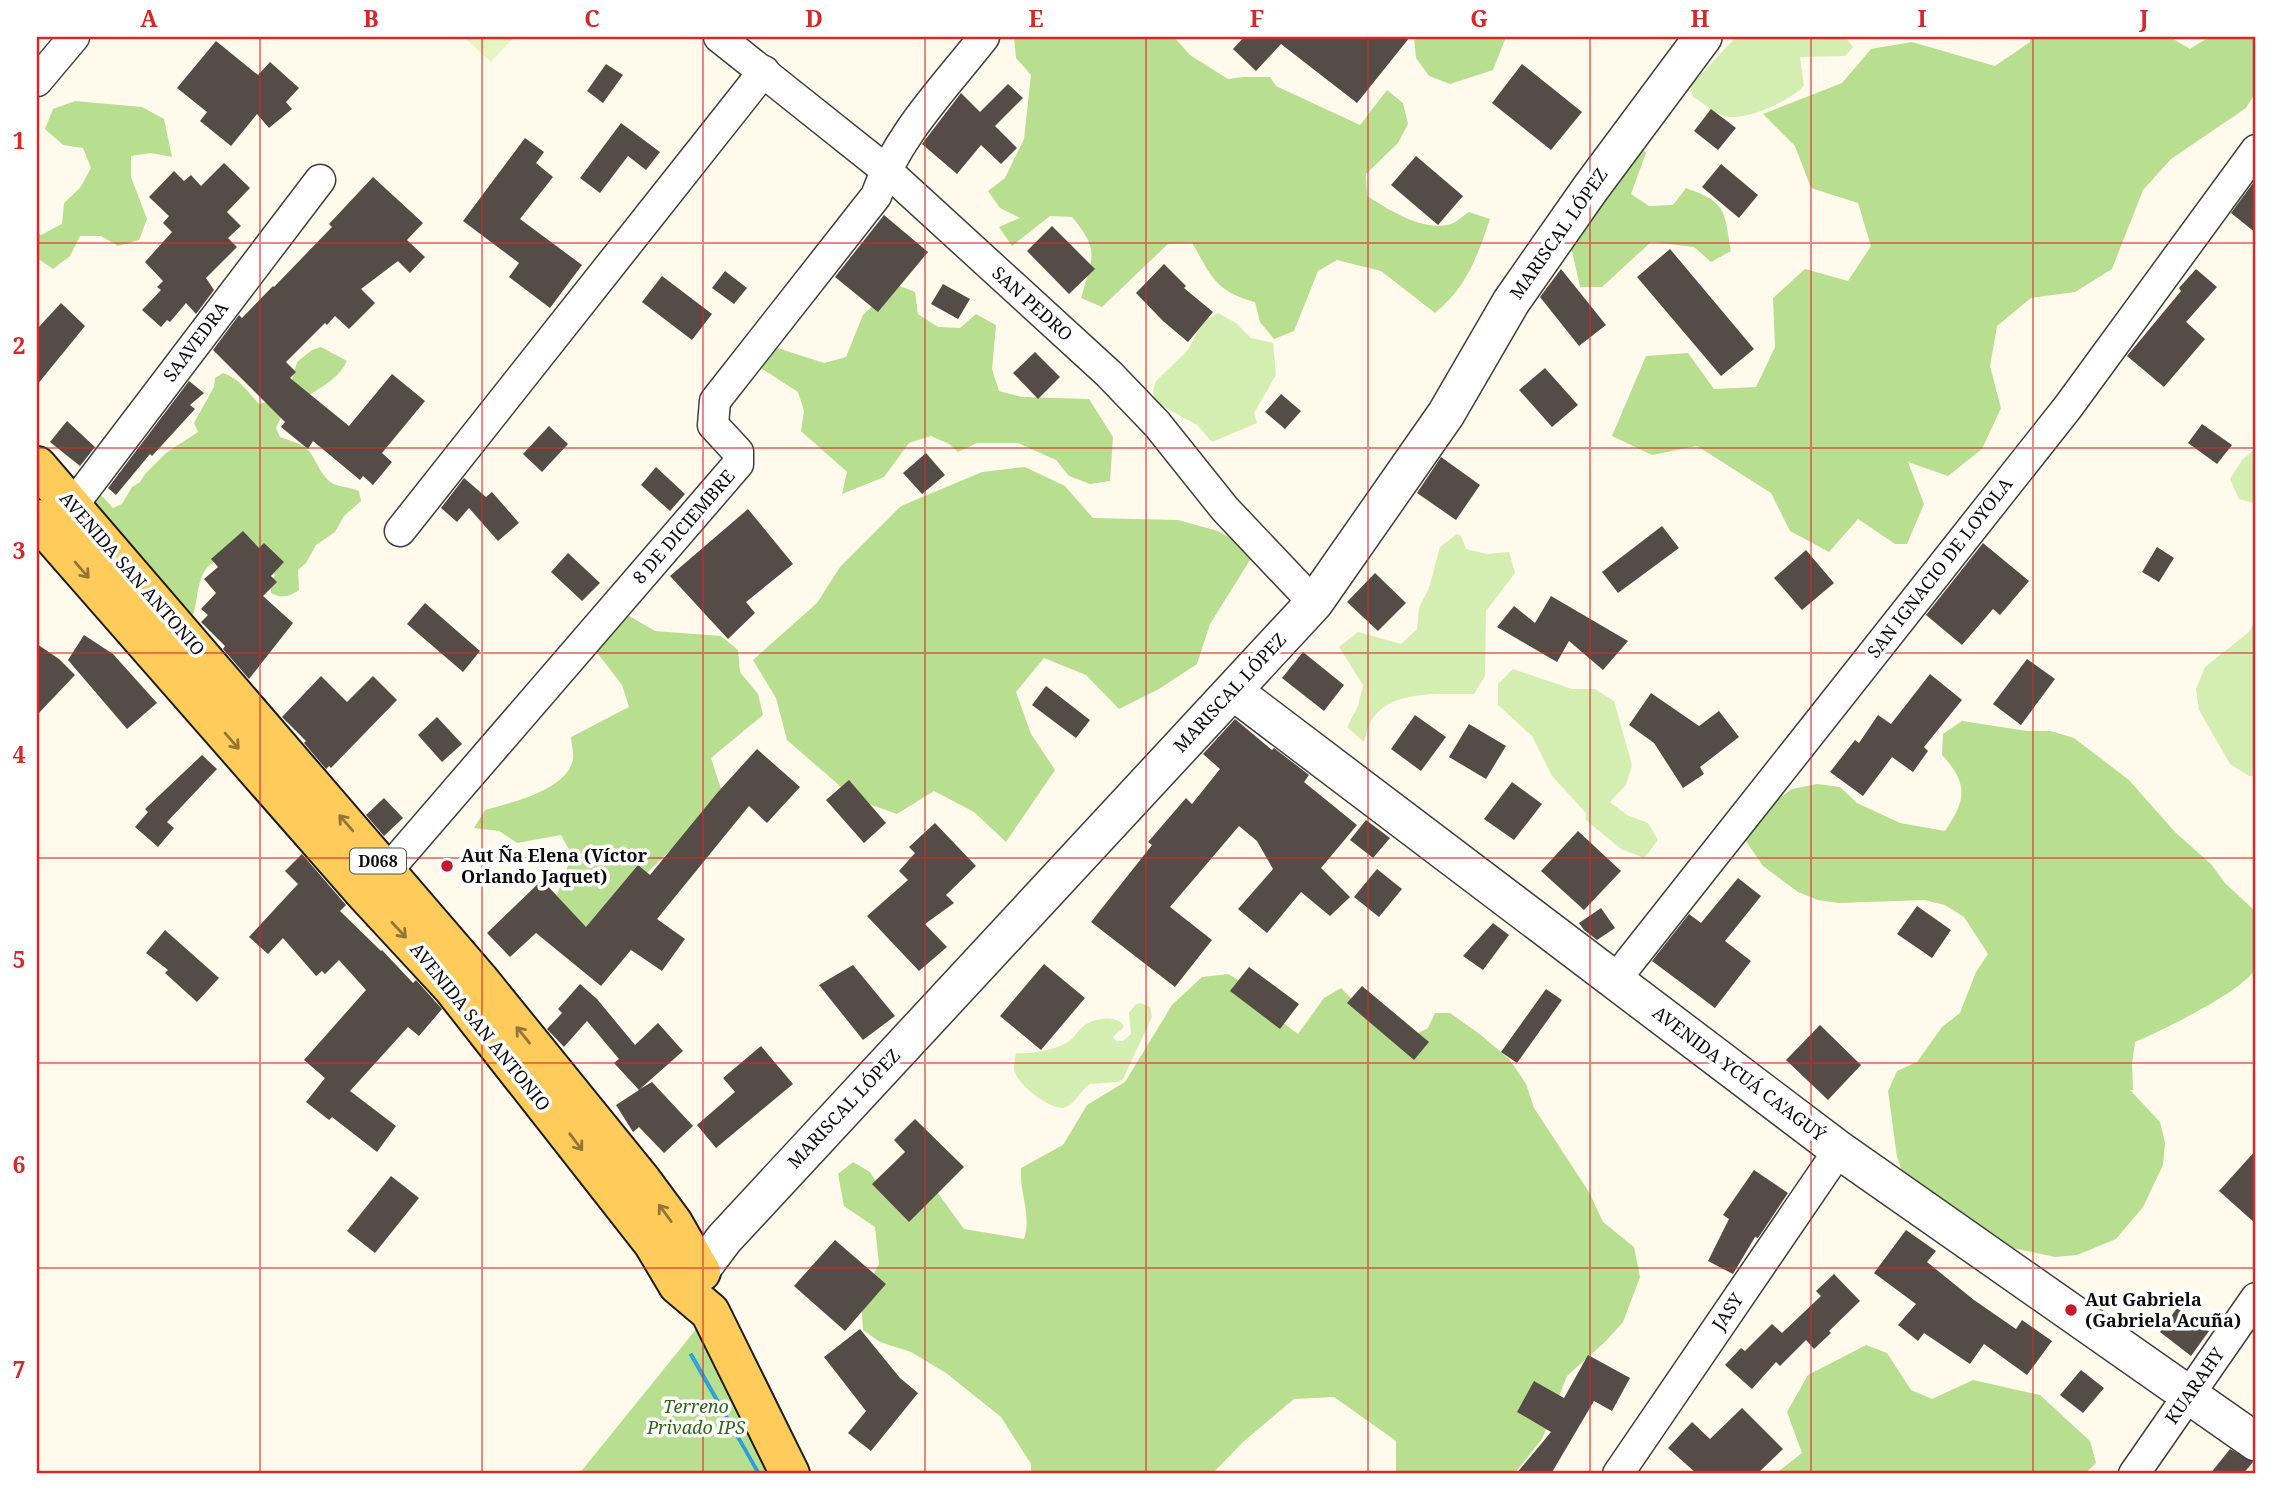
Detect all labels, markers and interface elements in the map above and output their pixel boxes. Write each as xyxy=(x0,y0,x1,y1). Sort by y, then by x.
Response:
text: A xyxy=(140,2,158,34)
text: B xyxy=(363,2,379,34)
text: C xyxy=(584,2,600,34)
text: D xyxy=(805,2,823,34)
text: E xyxy=(1028,2,1044,34)
text: F xyxy=(1250,2,1264,34)
text: G xyxy=(1470,2,1488,34)
text: H xyxy=(1691,2,1710,34)
text: I xyxy=(1917,2,1927,34)
text: J xyxy=(2138,2,2149,34)
text: 1 xyxy=(13,124,26,156)
street label: MARISCAL LÓPEZ xyxy=(1504,163,1612,304)
street label: SAN PEDRO xyxy=(987,261,1078,346)
street label: SAAVEDRA xyxy=(157,296,233,386)
text: 2 xyxy=(13,329,26,361)
street label: 8 DE DICIEMBRE xyxy=(627,464,740,589)
street label: SAN IGNACIO DE LOYOLA xyxy=(1861,472,2017,663)
street label: AVENIDA SAN ANTONIO xyxy=(55,486,211,660)
text: 3 xyxy=(13,534,26,566)
one-way arrow xyxy=(74,561,90,579)
street label: MARISCAL LÓPEZ xyxy=(1168,628,1291,757)
one-way arrow xyxy=(224,732,240,750)
text: 4 xyxy=(13,738,26,770)
one-way arrow xyxy=(338,814,354,832)
place label: Aut Ña Elena (Víctor Orlando Jaquet) xyxy=(461,843,648,888)
road number: D068 xyxy=(350,848,406,874)
marker: Aut Ña Elena (Víctor Orlando Jaquet) xyxy=(439,858,455,874)
one-way arrow xyxy=(391,921,408,938)
street label: AVENIDA SAN ANTONIO xyxy=(405,937,556,1115)
text: 5 xyxy=(13,943,26,975)
street label: AVENIDA YCUÁ CA'AGUÝ xyxy=(1648,1000,1832,1147)
one-way arrow xyxy=(515,1026,531,1044)
street label: MARISCAL LÓPEZ xyxy=(782,1044,905,1173)
one-way arrow xyxy=(568,1133,583,1151)
text: 6 xyxy=(13,1148,26,1180)
one-way arrow xyxy=(658,1204,672,1223)
place label: Aut Gabriela (Gabriela Acuña) xyxy=(2085,1287,2241,1332)
street label: JASY xyxy=(1706,1288,1749,1335)
marker: Aut Gabriela (Gabriela Acuña) xyxy=(2063,1302,2079,1318)
street label: KUARAHY xyxy=(2159,1342,2230,1428)
text: 7 xyxy=(13,1353,26,1385)
park label: Terreno Privado IPS xyxy=(646,1394,745,1439)

